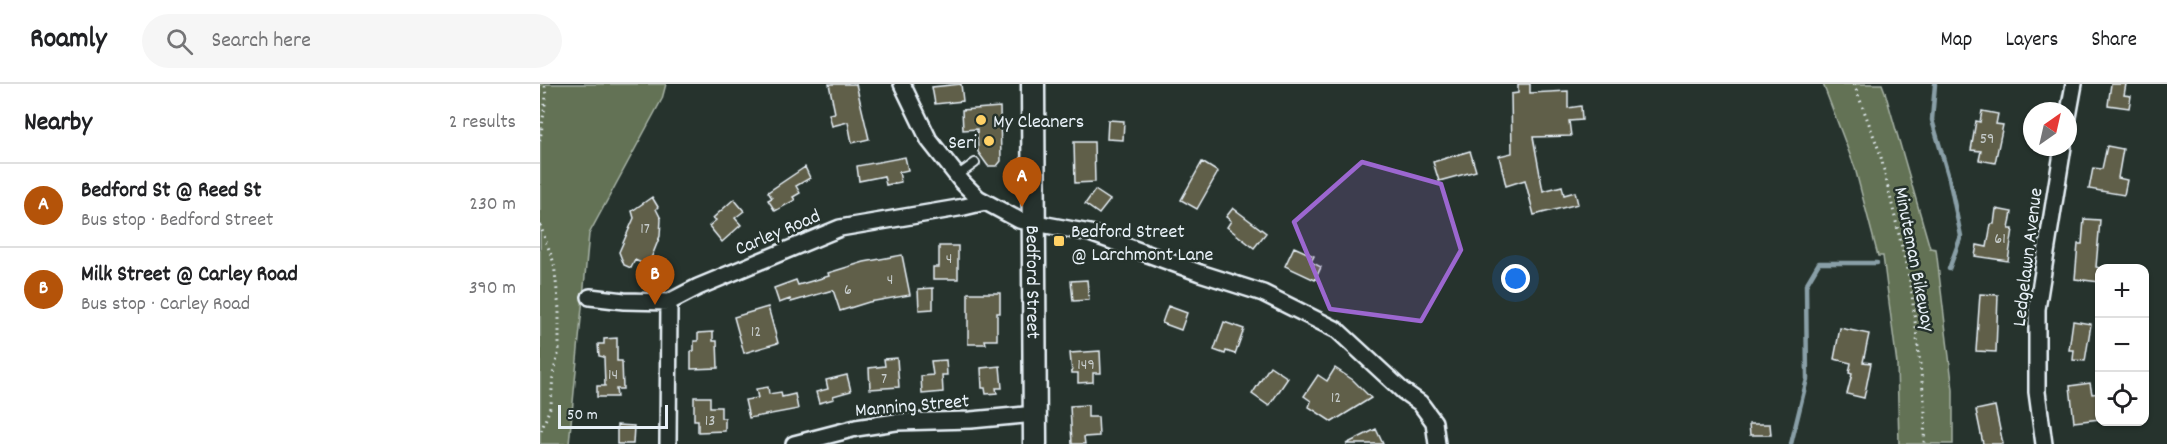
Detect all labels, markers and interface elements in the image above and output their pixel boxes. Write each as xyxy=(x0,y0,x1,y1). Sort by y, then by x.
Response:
search box xyxy=(142,14,562,68)
text: Roamly xyxy=(30,21,106,61)
icon: search xyxy=(163,25,196,58)
text: Search here xyxy=(211,26,311,57)
text: Map xyxy=(1941,26,1972,56)
text: Layers xyxy=(2005,26,2058,56)
text: Share xyxy=(2091,26,2137,56)
north arrow xyxy=(2023,102,2077,156)
text: Nearby xyxy=(24,105,92,142)
text: 2 results xyxy=(449,109,516,137)
place label: My Cleaners xyxy=(993,109,1084,137)
marker: My Cleaners xyxy=(974,113,988,127)
house number: 59 xyxy=(1980,128,1994,151)
place label: Seri xyxy=(948,130,977,158)
marker: Seri xyxy=(982,134,996,148)
pin: A xyxy=(1002,158,1042,207)
text: Bedford St @ Reed St xyxy=(81,176,261,207)
street label: Minuteman Bikeway xyxy=(1885,185,1941,335)
street label: Ledgelawn Avenue xyxy=(2007,186,2051,328)
text: A xyxy=(38,191,49,219)
text: 230 m xyxy=(469,191,516,219)
street label: Carley Road xyxy=(731,203,825,264)
text: Bus stop · Bedford Street xyxy=(81,207,273,235)
house number: 17 xyxy=(640,218,650,241)
place label: Bedford Street @ Larchmont Lane xyxy=(1071,219,1213,270)
street label: Bedford Street xyxy=(1017,225,1045,339)
house number: 61 xyxy=(1994,228,2006,251)
marker: Bedford Street @ Larchmont Lane xyxy=(1052,234,1066,248)
house number: 4 xyxy=(946,248,952,271)
pin: B xyxy=(636,256,674,305)
text: Milk Street @ Carley Road xyxy=(81,260,298,291)
your location xyxy=(1501,264,1530,293)
map controls xyxy=(2095,264,2149,426)
button: + xyxy=(2095,264,2149,318)
house number: 4 xyxy=(887,269,893,292)
text: B xyxy=(39,275,48,303)
text: 390 m xyxy=(469,275,516,303)
house number: 6 xyxy=(844,279,852,302)
text: Bus stop · Carley Road xyxy=(81,291,250,319)
button: − xyxy=(2095,318,2149,372)
house number: 12 xyxy=(751,321,761,344)
house number: 149 xyxy=(1077,354,1095,377)
house number: 14 xyxy=(608,364,618,387)
house number: 7 xyxy=(881,368,887,391)
button: locate xyxy=(2095,372,2149,426)
house number: 12 xyxy=(1331,387,1341,410)
street label: Manning Street xyxy=(854,388,970,426)
scale bar xyxy=(558,402,668,430)
text: 50 m xyxy=(567,404,598,427)
house number: 13 xyxy=(705,410,715,433)

